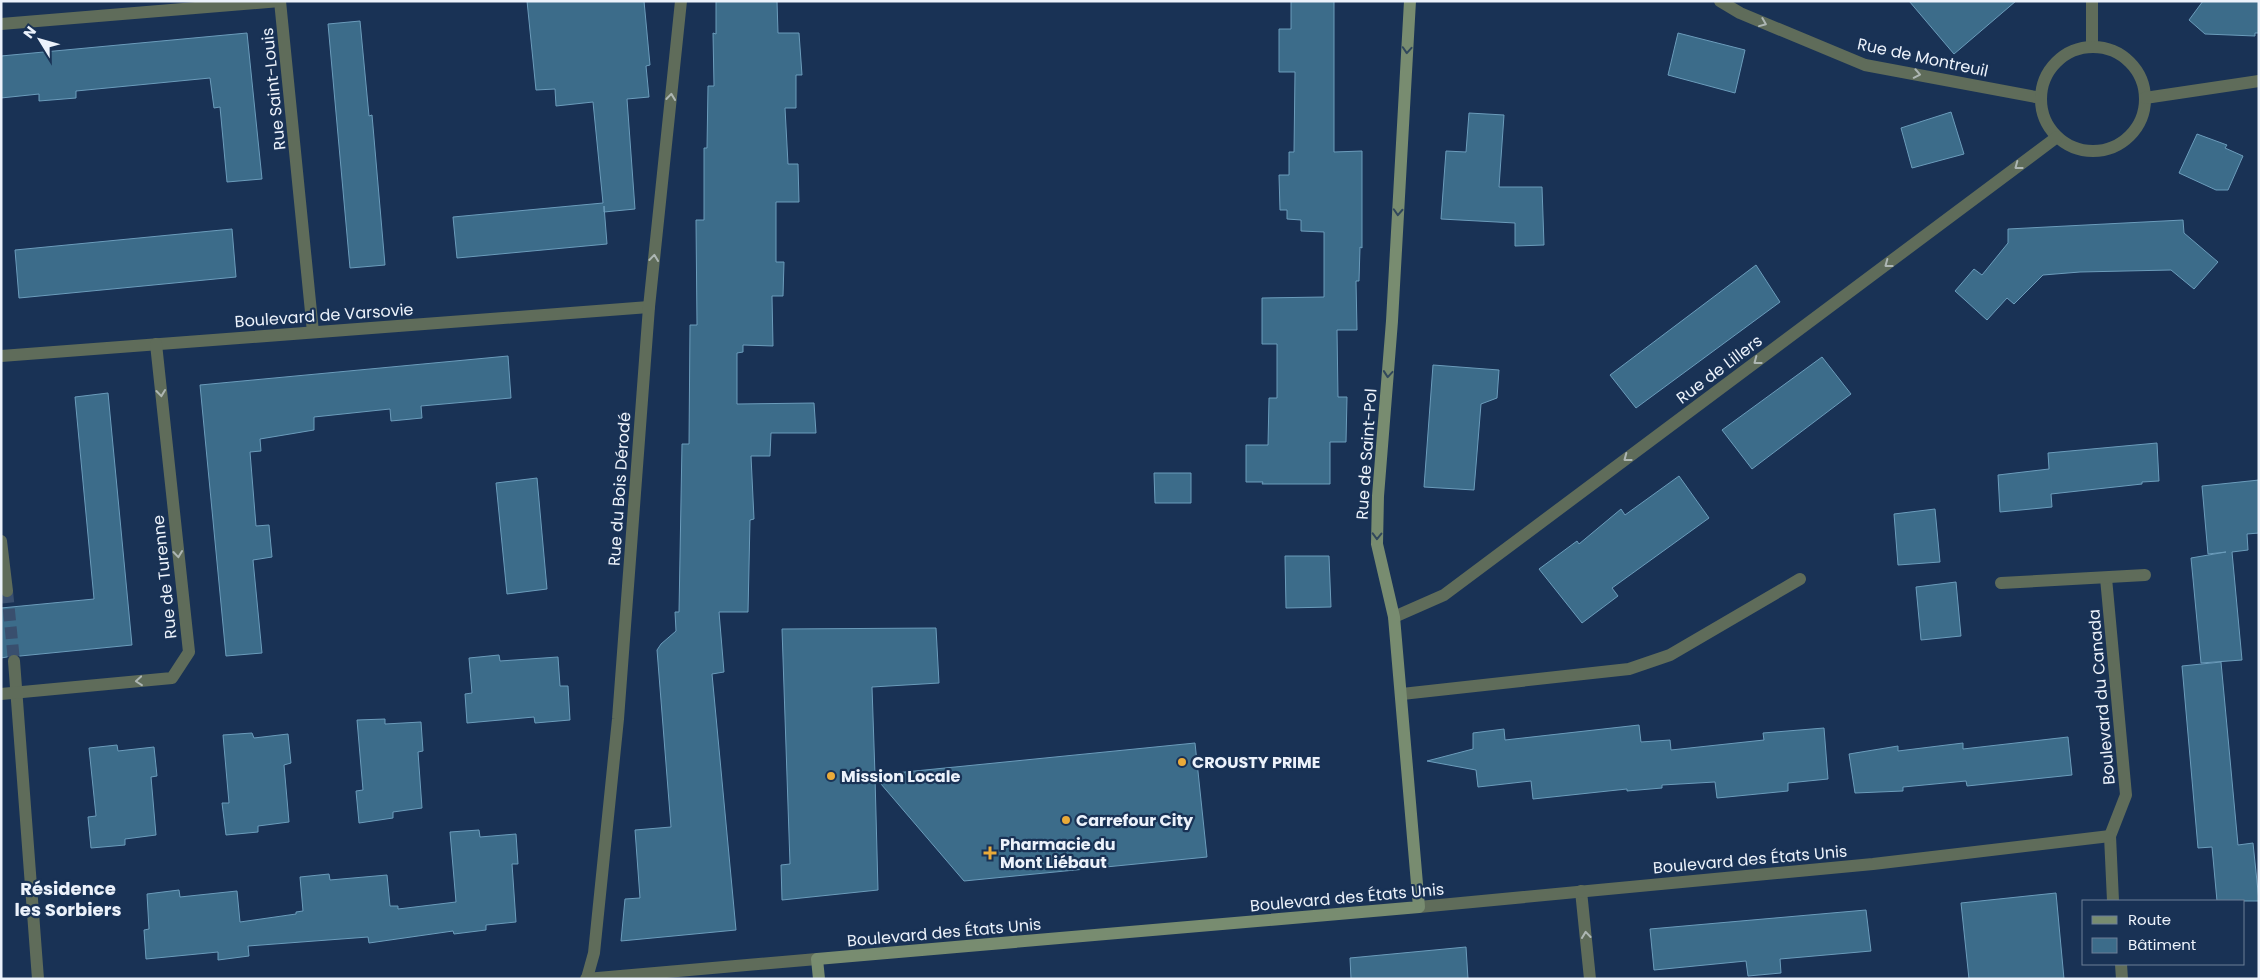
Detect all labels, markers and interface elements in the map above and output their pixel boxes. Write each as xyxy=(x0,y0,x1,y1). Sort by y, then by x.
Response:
north arrow xyxy=(15,15,65,65)
one-way arrow xyxy=(1758,16,1767,27)
text: N xyxy=(18,22,41,42)
street label: Rue Saint-Louis xyxy=(256,27,291,151)
street label: Rue de Montreuil xyxy=(1855,32,1990,83)
one-way arrow xyxy=(1402,46,1413,54)
one-way arrow xyxy=(1912,69,1921,79)
one-way arrow xyxy=(665,93,676,101)
one-way arrow xyxy=(2015,161,2024,169)
one-way arrow xyxy=(1392,208,1403,216)
one-way arrow xyxy=(648,254,659,262)
one-way arrow xyxy=(1885,258,1894,266)
street label: Boulevard de Varsovie xyxy=(234,298,414,333)
street label: Rue de Lillers xyxy=(1672,329,1767,409)
one-way arrow xyxy=(1753,355,1763,364)
one-way arrow xyxy=(1382,371,1393,379)
street label: Rue de Saint-Pol xyxy=(1350,388,1383,520)
one-way arrow xyxy=(155,389,166,397)
street label: Rue du Bois Dérodé xyxy=(603,411,636,567)
one-way arrow xyxy=(1623,452,1633,461)
street label: Rue de Turenne xyxy=(147,514,182,640)
one-way arrow xyxy=(1372,533,1382,541)
one-way arrow xyxy=(172,550,183,558)
street label: Boulevard du Canada xyxy=(2082,608,2121,786)
one-way arrow xyxy=(135,675,143,686)
place label: CROUSTY PRIME xyxy=(1192,751,1320,774)
marker: CROUSTY PRIME xyxy=(1176,756,1188,768)
place label: Mission Locale xyxy=(841,765,960,788)
marker: Mission Locale xyxy=(825,770,837,782)
place label: Carrefour City xyxy=(1076,809,1194,832)
marker: Carrefour City xyxy=(1060,814,1072,826)
place label: Pharmacie du Mont Liébaut xyxy=(1000,833,1116,874)
street label: Boulevard des États Unis xyxy=(1652,840,1848,879)
marker: Pharmacie du Mont Liébaut xyxy=(984,847,996,859)
district label: Résidence les Sorbiers xyxy=(15,876,121,922)
street label: Boulevard des États Unis xyxy=(1249,878,1445,917)
legend xyxy=(2082,900,2245,965)
text: Route xyxy=(2128,909,2171,930)
street label: Boulevard des États Unis xyxy=(846,913,1042,952)
one-way arrow xyxy=(1581,930,1592,938)
text: Bâtiment xyxy=(2128,934,2196,955)

